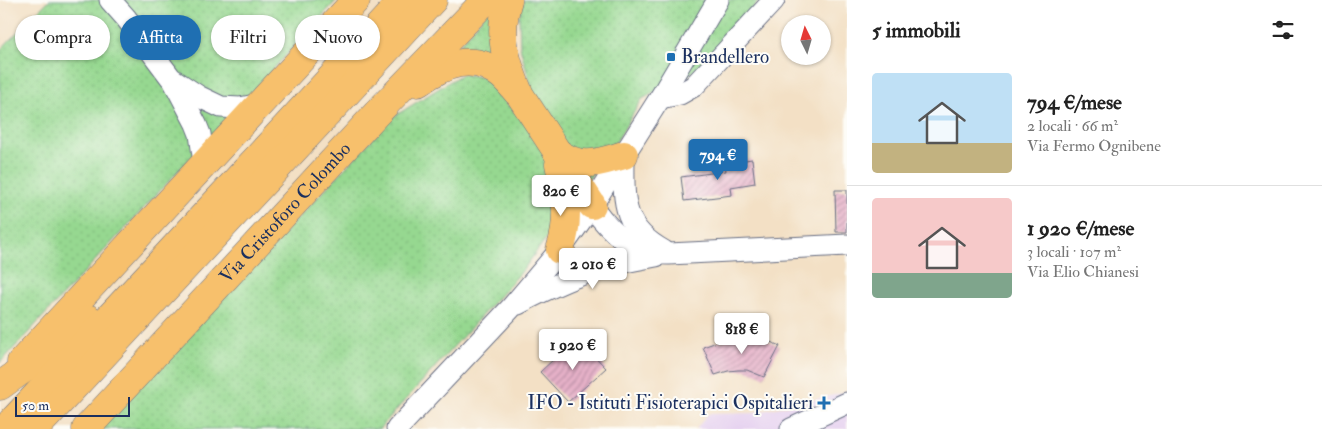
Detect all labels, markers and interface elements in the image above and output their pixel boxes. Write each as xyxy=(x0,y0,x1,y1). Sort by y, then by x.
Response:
chip: Compra xyxy=(15,15,110,60)
chip: Affitta xyxy=(120,15,201,60)
chip: Filtri xyxy=(211,15,285,60)
chip: Nuovo xyxy=(295,15,380,60)
north arrow xyxy=(781,15,831,65)
map controls xyxy=(781,15,831,65)
icon: filters xyxy=(1269,16,1297,44)
text: 5 immobili xyxy=(872,17,961,44)
place label: Brandellero xyxy=(681,45,769,69)
marker: Brandellero xyxy=(665,51,677,63)
text: 794 €/mese xyxy=(1027,89,1122,116)
icon: home xyxy=(912,93,972,153)
text: 2 locali · 66 m² xyxy=(1027,116,1118,136)
text: Via Fermo Ognibene xyxy=(1027,136,1161,156)
street label: Via Cristoforo Colombo xyxy=(214,137,356,288)
pin: 794 € xyxy=(683,138,753,181)
text: 794 € xyxy=(700,145,736,165)
pin: 820 € xyxy=(526,174,596,217)
text: 820 € xyxy=(543,181,579,201)
text: 1 920 €/mese xyxy=(1027,215,1134,242)
icon: home xyxy=(912,218,972,278)
text: 3 locali · 107 m² xyxy=(1027,242,1121,262)
pin: 2 010 € xyxy=(547,248,639,290)
text: 2 010 € xyxy=(570,254,616,274)
text: Via Elio Chianesi xyxy=(1027,262,1139,282)
pin: 818 € xyxy=(707,312,777,355)
text: 818 € xyxy=(725,319,759,339)
pin: 1 920 € xyxy=(527,328,619,371)
text: 1 920 € xyxy=(550,335,596,355)
place label: IFO - Istituti Fisioterapici Ospitalieri xyxy=(528,391,813,416)
scale bar xyxy=(15,394,130,417)
marker: IFO - Istituti Fisioterapici Ospitalieri xyxy=(817,396,831,410)
text: 50 m xyxy=(22,397,49,414)

